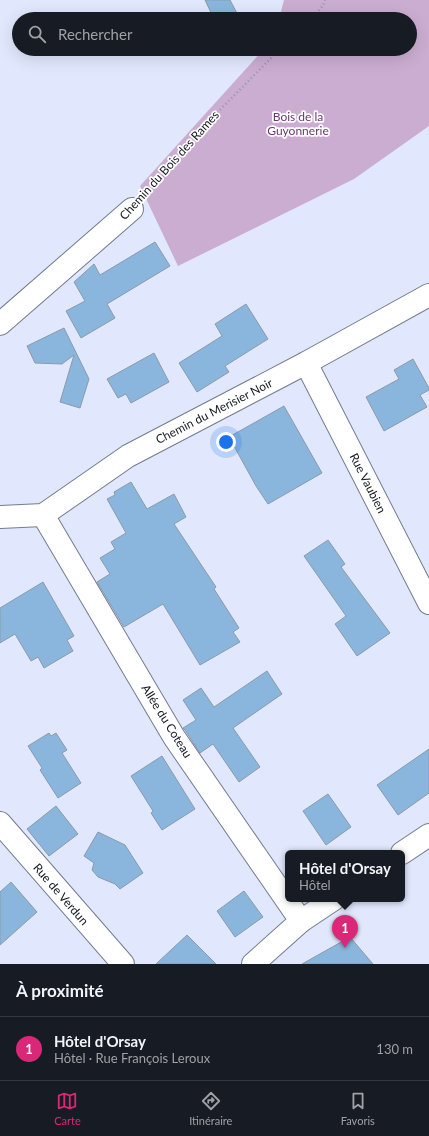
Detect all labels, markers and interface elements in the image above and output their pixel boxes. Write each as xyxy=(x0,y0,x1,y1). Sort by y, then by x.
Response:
search box xyxy=(12,12,417,56)
icon: search xyxy=(26,23,48,45)
text: Rechercher xyxy=(58,25,132,43)
street label: Chemin du Bois des Rames xyxy=(116,107,222,223)
park label: Bois de la Guyonnerie xyxy=(267,109,329,138)
street label: Chemin du Merisier Noir xyxy=(153,375,276,447)
your location xyxy=(216,432,236,452)
street label: Rue Vaubien xyxy=(346,450,390,516)
street label: Allée du Coteau xyxy=(138,681,196,761)
popup xyxy=(285,850,405,902)
text: Hôtel d'Orsay xyxy=(299,859,391,877)
street label: Rue de Verdun xyxy=(30,860,92,928)
text: Hôtel xyxy=(299,877,331,893)
pin: 1 xyxy=(332,915,358,948)
text: À proximité xyxy=(16,980,104,1001)
text: Hôtel d'Orsay xyxy=(54,1032,146,1050)
text: 1 xyxy=(25,1041,33,1057)
text: 130 m xyxy=(376,1041,413,1057)
text: Hôtel · Rue François Leroux xyxy=(54,1050,210,1066)
tab: Carte xyxy=(54,1090,81,1127)
tab: Itinéraire xyxy=(189,1090,232,1127)
tab: Favoris xyxy=(341,1090,375,1127)

